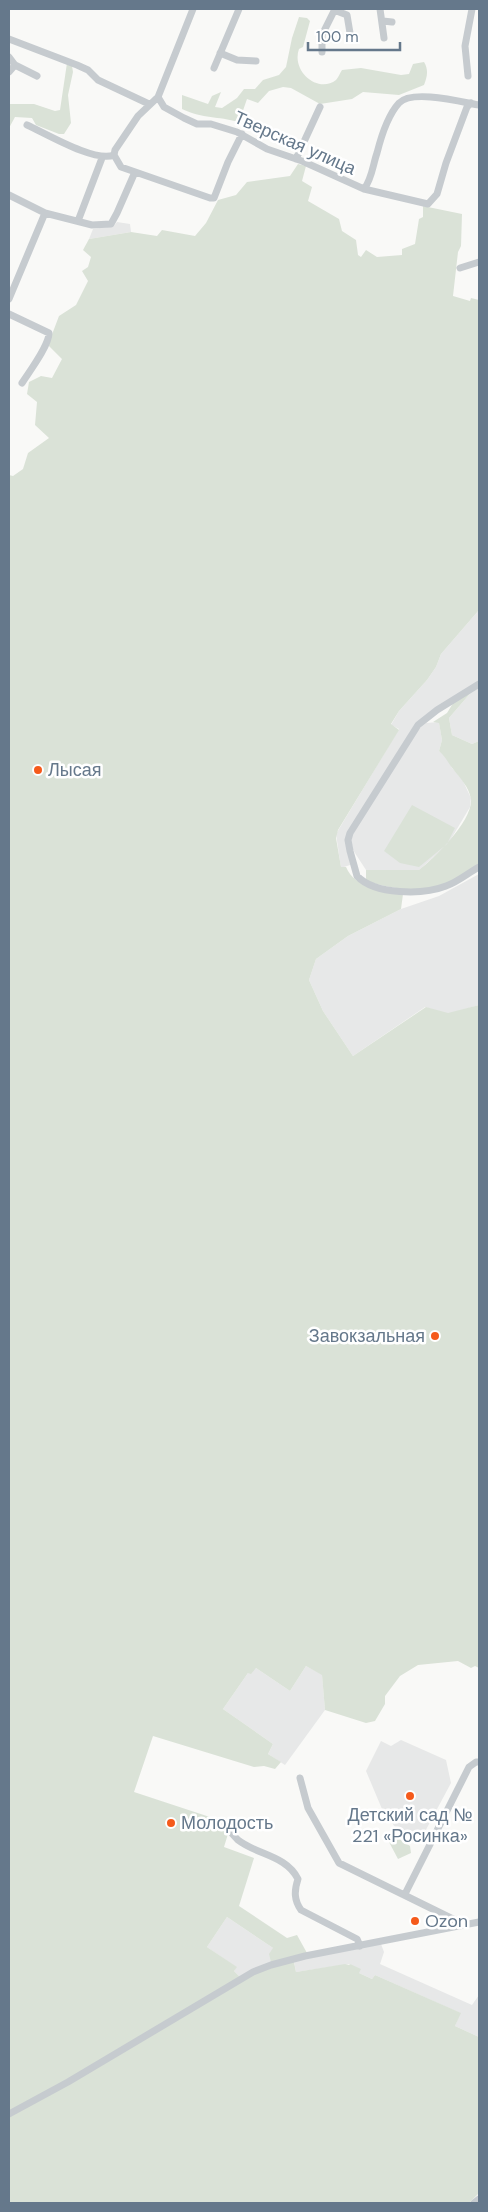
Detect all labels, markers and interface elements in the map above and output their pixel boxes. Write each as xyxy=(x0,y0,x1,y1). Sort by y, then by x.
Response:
scale bar xyxy=(308,20,400,52)
text: 100 m xyxy=(316,27,359,47)
street label: Тверская улица xyxy=(230,105,361,181)
place label: Лысая xyxy=(48,758,102,782)
marker: Лысая xyxy=(32,764,44,776)
place label: Завокзальная xyxy=(309,1324,425,1348)
marker: Завокзальная xyxy=(429,1330,441,1342)
marker: Детский сад № 221 «Росинка» xyxy=(404,1790,416,1802)
place label: Детский сад № 221 «Росинка» xyxy=(347,1803,473,1848)
place label: Молодость xyxy=(181,1811,273,1835)
marker: Молодость xyxy=(165,1817,177,1829)
place label: Ozon xyxy=(425,1909,468,1933)
marker: Ozon xyxy=(409,1915,421,1927)

